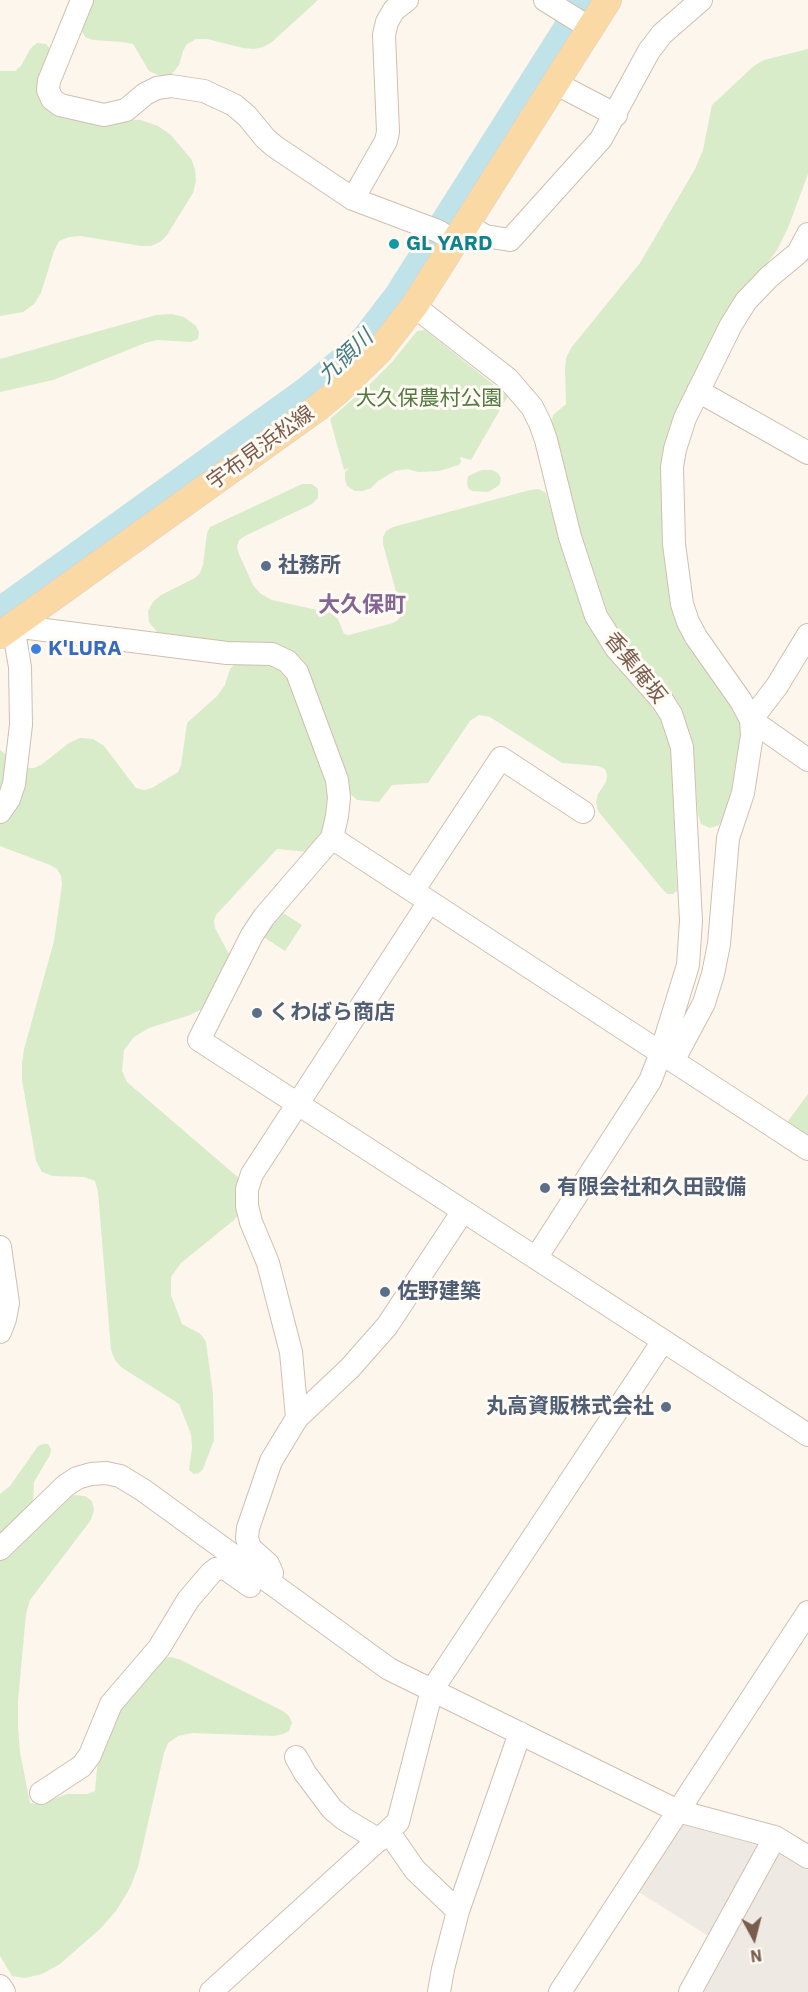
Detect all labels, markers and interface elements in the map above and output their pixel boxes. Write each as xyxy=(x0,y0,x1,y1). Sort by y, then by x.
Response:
place label: GL YARD xyxy=(406,231,493,257)
marker: GL YARD xyxy=(387,237,401,251)
water label: 九領川 xyxy=(313,325,379,389)
park label: 大久保農村公園 xyxy=(356,386,502,412)
street label: 宇布見浜松線 xyxy=(203,401,319,495)
place label: 社務所 xyxy=(278,553,341,579)
marker: 社務所 xyxy=(259,559,273,573)
district label: 大久保町 xyxy=(318,593,406,619)
street label: 香集庵坂 xyxy=(599,627,671,709)
place label: K'LURA xyxy=(48,636,122,662)
marker: K'LURA xyxy=(29,642,43,656)
place label: くわばら商店 xyxy=(269,1000,395,1026)
marker: くわばら商店 xyxy=(250,1006,264,1020)
place label: 有限会社和久田設備 xyxy=(557,1175,746,1201)
marker: 有限会社和久田設備 xyxy=(538,1181,552,1195)
place label: 佐野建築 xyxy=(397,1279,481,1305)
marker: 佐野建築 xyxy=(378,1285,392,1299)
place label: 丸高資販株式会社 xyxy=(486,1394,654,1420)
marker: 丸高資販株式会社 xyxy=(659,1400,673,1414)
north arrow xyxy=(724,1908,784,1968)
text: N xyxy=(749,1945,763,1966)

